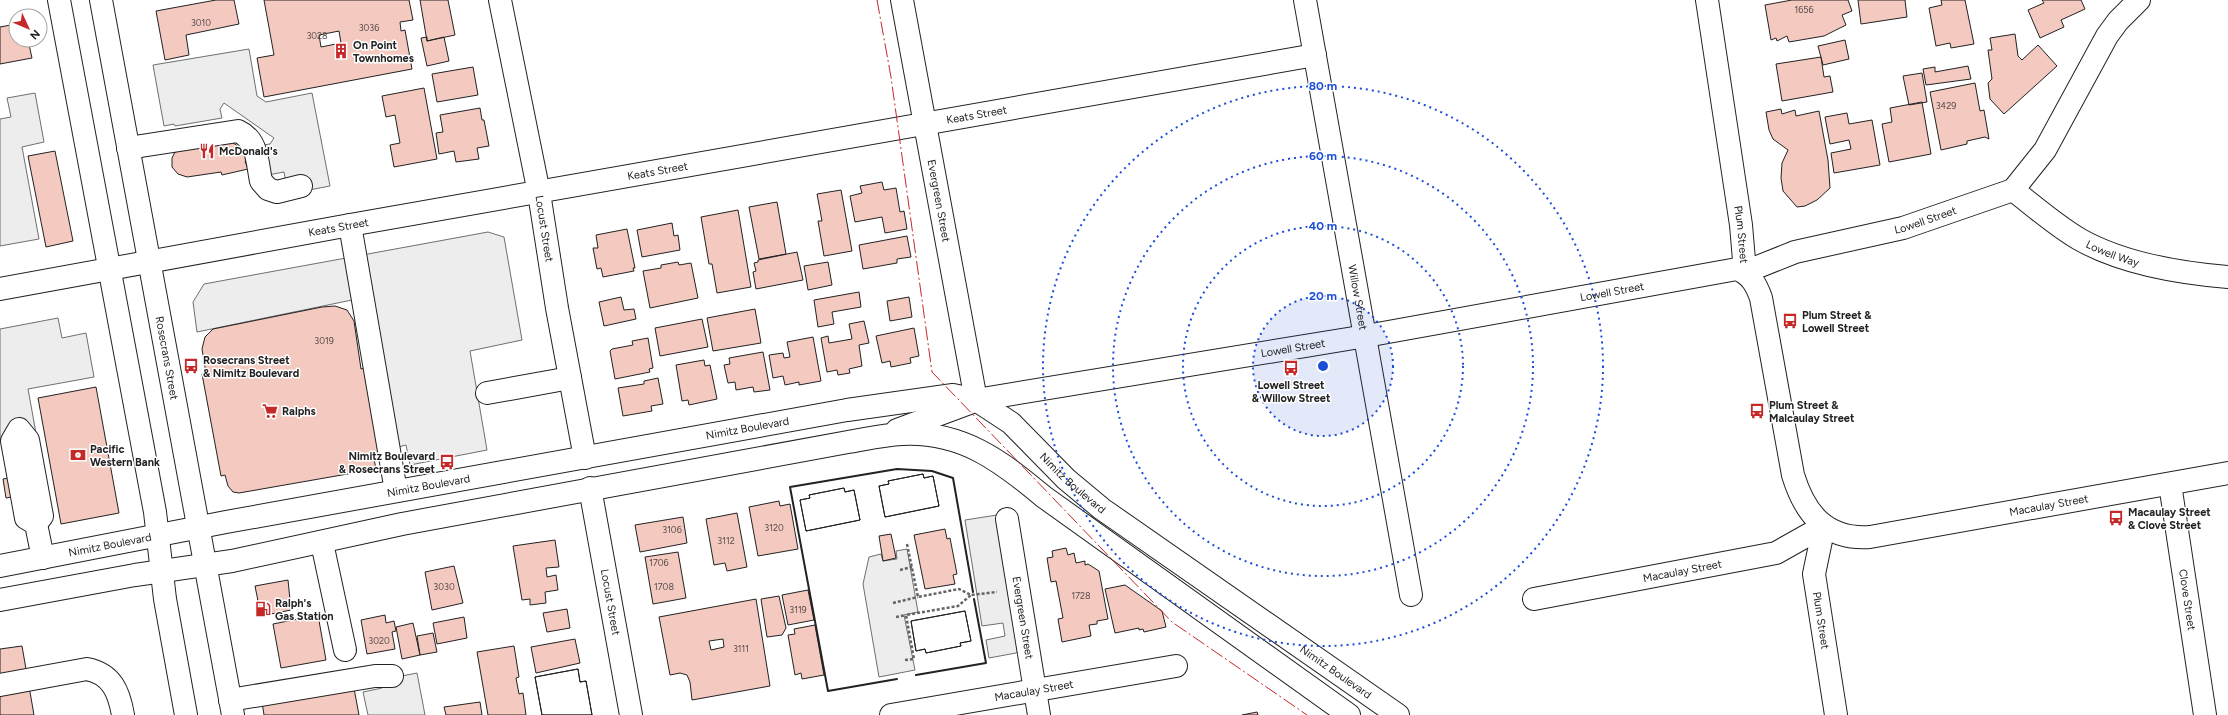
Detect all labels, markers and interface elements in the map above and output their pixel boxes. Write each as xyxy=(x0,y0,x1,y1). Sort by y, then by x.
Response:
house number: 1656 xyxy=(1794,4,1814,15)
north arrow xyxy=(8,8,48,48)
house number: 3010 xyxy=(191,17,211,28)
house number: 3036 xyxy=(359,22,379,33)
text: N xyxy=(27,27,42,42)
house number: 3028 xyxy=(306,30,328,41)
place label: On Point Townhomes xyxy=(353,39,414,65)
building icon: On Point Townhomes xyxy=(332,42,350,60)
text: 80 m xyxy=(1309,79,1337,93)
house number: 3429 xyxy=(1936,100,1956,111)
street label: Keats Street xyxy=(945,103,1008,127)
restaurant icon: McDonald's xyxy=(198,142,216,160)
place label: McDonald's xyxy=(219,145,278,158)
text: 60 m xyxy=(1309,149,1337,163)
street label: Evergreen Street xyxy=(925,158,953,243)
street label: Keats Street xyxy=(626,160,689,183)
street label: Locust Street xyxy=(532,195,556,263)
street label: Lowell Street xyxy=(1893,204,1958,237)
street label: Plum Street xyxy=(1731,205,1750,264)
street label: Keats Street xyxy=(307,216,370,240)
text: 40 m xyxy=(1309,219,1337,233)
street label: Lowell Way xyxy=(2084,238,2141,270)
street label: Willow Street xyxy=(1345,264,1370,331)
street label: Lowell Street xyxy=(1579,280,1645,304)
text: 20 m xyxy=(1309,289,1337,303)
place label: Plum Street & Lowell Street xyxy=(1802,309,1872,335)
bus stop icon: Plum Street & Lowell Street xyxy=(1781,312,1799,330)
street label: Rosecrans Street xyxy=(153,315,181,401)
house number: 3019 xyxy=(314,335,334,346)
street label: Lowell Street xyxy=(1260,337,1326,360)
place label: Rosecrans Street & Nimitz Boulevard xyxy=(203,354,299,380)
bus stop icon: Rosecrans Street & Nimitz Boulevard xyxy=(182,357,200,375)
bus stop icon: Lowell Street & Willow Street xyxy=(1282,359,1300,377)
centre of rings xyxy=(1316,359,1330,373)
place label: Lowell Street & Willow Street xyxy=(1252,379,1331,405)
place label: Plum Street & Malcaulay Street xyxy=(1769,399,1855,425)
supermarket icon: Ralphs xyxy=(261,402,279,420)
bus stop icon: Plum Street & Malcaulay Street xyxy=(1748,402,1766,420)
place label: Ralphs xyxy=(282,405,316,418)
street label: Nimitz Boulevard xyxy=(705,415,790,442)
place label: Pacific Western Bank xyxy=(90,443,160,469)
bank icon: Pacific Western Bank xyxy=(69,446,87,464)
place label: Nimitz Boulevard & Rosecrans Street xyxy=(339,450,436,476)
street label: Nimitz Boulevard xyxy=(1037,450,1108,516)
bus stop icon: Nimitz Boulevard & Rosecrans Street xyxy=(438,453,456,471)
street label: Nimitz Boulevard xyxy=(386,472,471,500)
street label: Macaulay Street xyxy=(2008,492,2089,519)
place label: Macaulay Street & Clove Street xyxy=(2128,506,2211,532)
bus stop icon: Macaulay Street & Clove Street xyxy=(2107,509,2125,527)
house number: 3120 xyxy=(764,522,784,533)
house number: 3106 xyxy=(662,524,682,535)
street label: Nimitz Boulevard xyxy=(67,531,153,560)
house number: 3112 xyxy=(717,535,735,546)
house number: 1706 xyxy=(649,557,669,568)
street label: Macaulay Street xyxy=(1642,557,1723,585)
street label: Locust Street xyxy=(598,568,622,636)
street label: Clove Street xyxy=(2176,568,2198,631)
street label: Evergreen Street xyxy=(1009,575,1036,660)
house number: 3030 xyxy=(433,581,455,592)
house number: 1708 xyxy=(654,581,674,592)
house number: 1728 xyxy=(1071,590,1091,601)
street label: Plum Street xyxy=(1810,591,1832,650)
place label: Ralph's Gas Station xyxy=(275,597,334,623)
fuel station icon: Ralph's Gas Station xyxy=(254,600,272,618)
house number: 3119 xyxy=(789,604,807,615)
house number: 3020 xyxy=(368,635,390,646)
house number: 3111 xyxy=(733,643,749,654)
street label: Nimitz Boulevard xyxy=(1297,643,1374,702)
street label: Macaulay Street xyxy=(993,678,1075,704)

